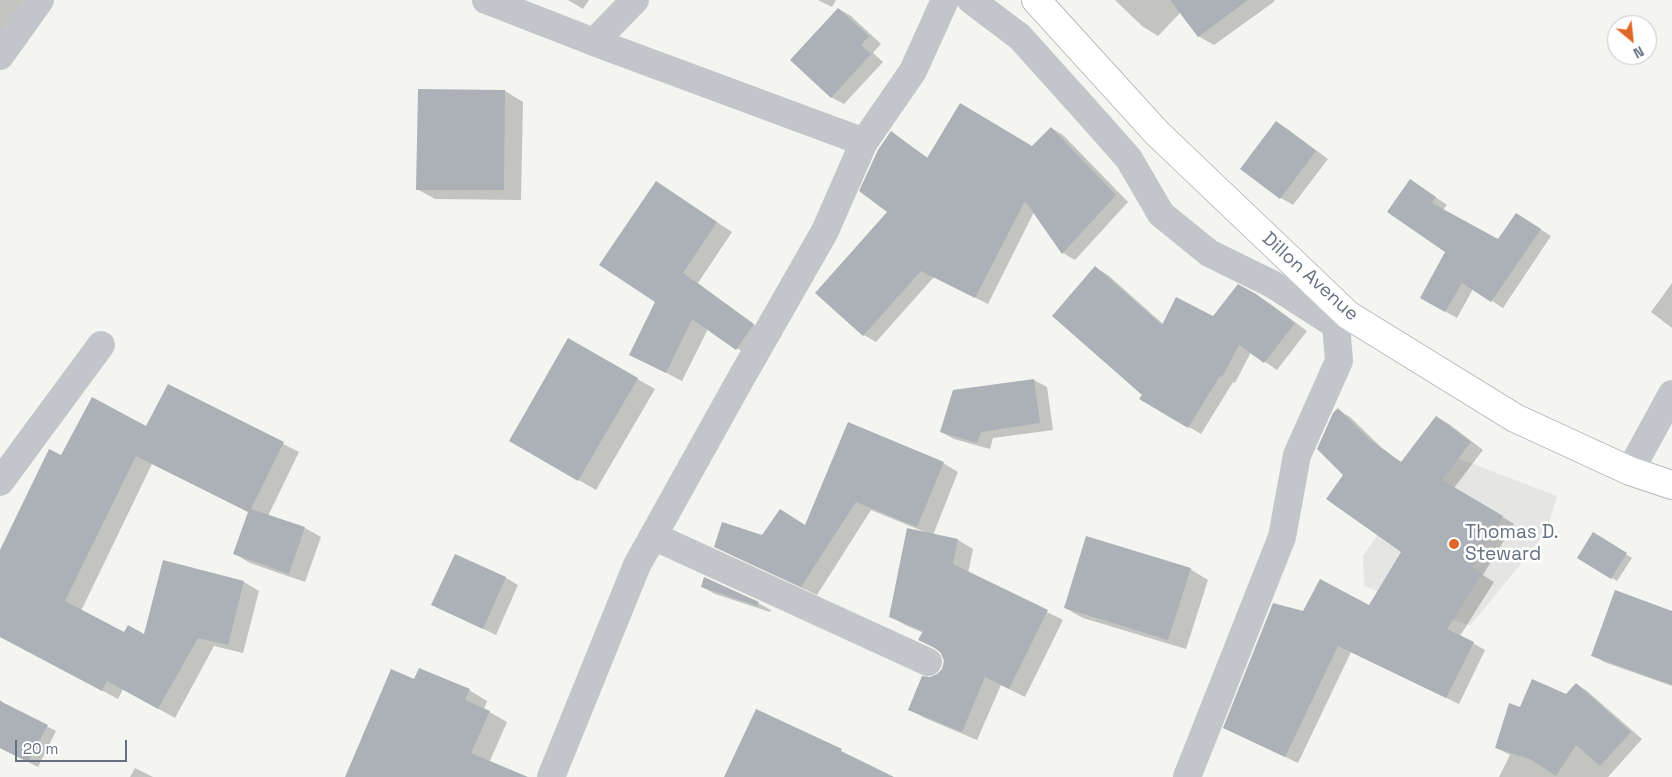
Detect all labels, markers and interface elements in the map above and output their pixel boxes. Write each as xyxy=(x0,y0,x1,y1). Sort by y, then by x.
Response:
north arrow xyxy=(1607,15,1657,65)
text: N xyxy=(1630,42,1647,63)
street label: Dillon Avenue xyxy=(1257,228,1363,326)
place label: Thomas D. Steward xyxy=(1465,522,1559,566)
marker: Thomas D. Steward xyxy=(1447,537,1461,551)
scale bar xyxy=(18,730,130,762)
text: 20 m xyxy=(23,739,58,758)

